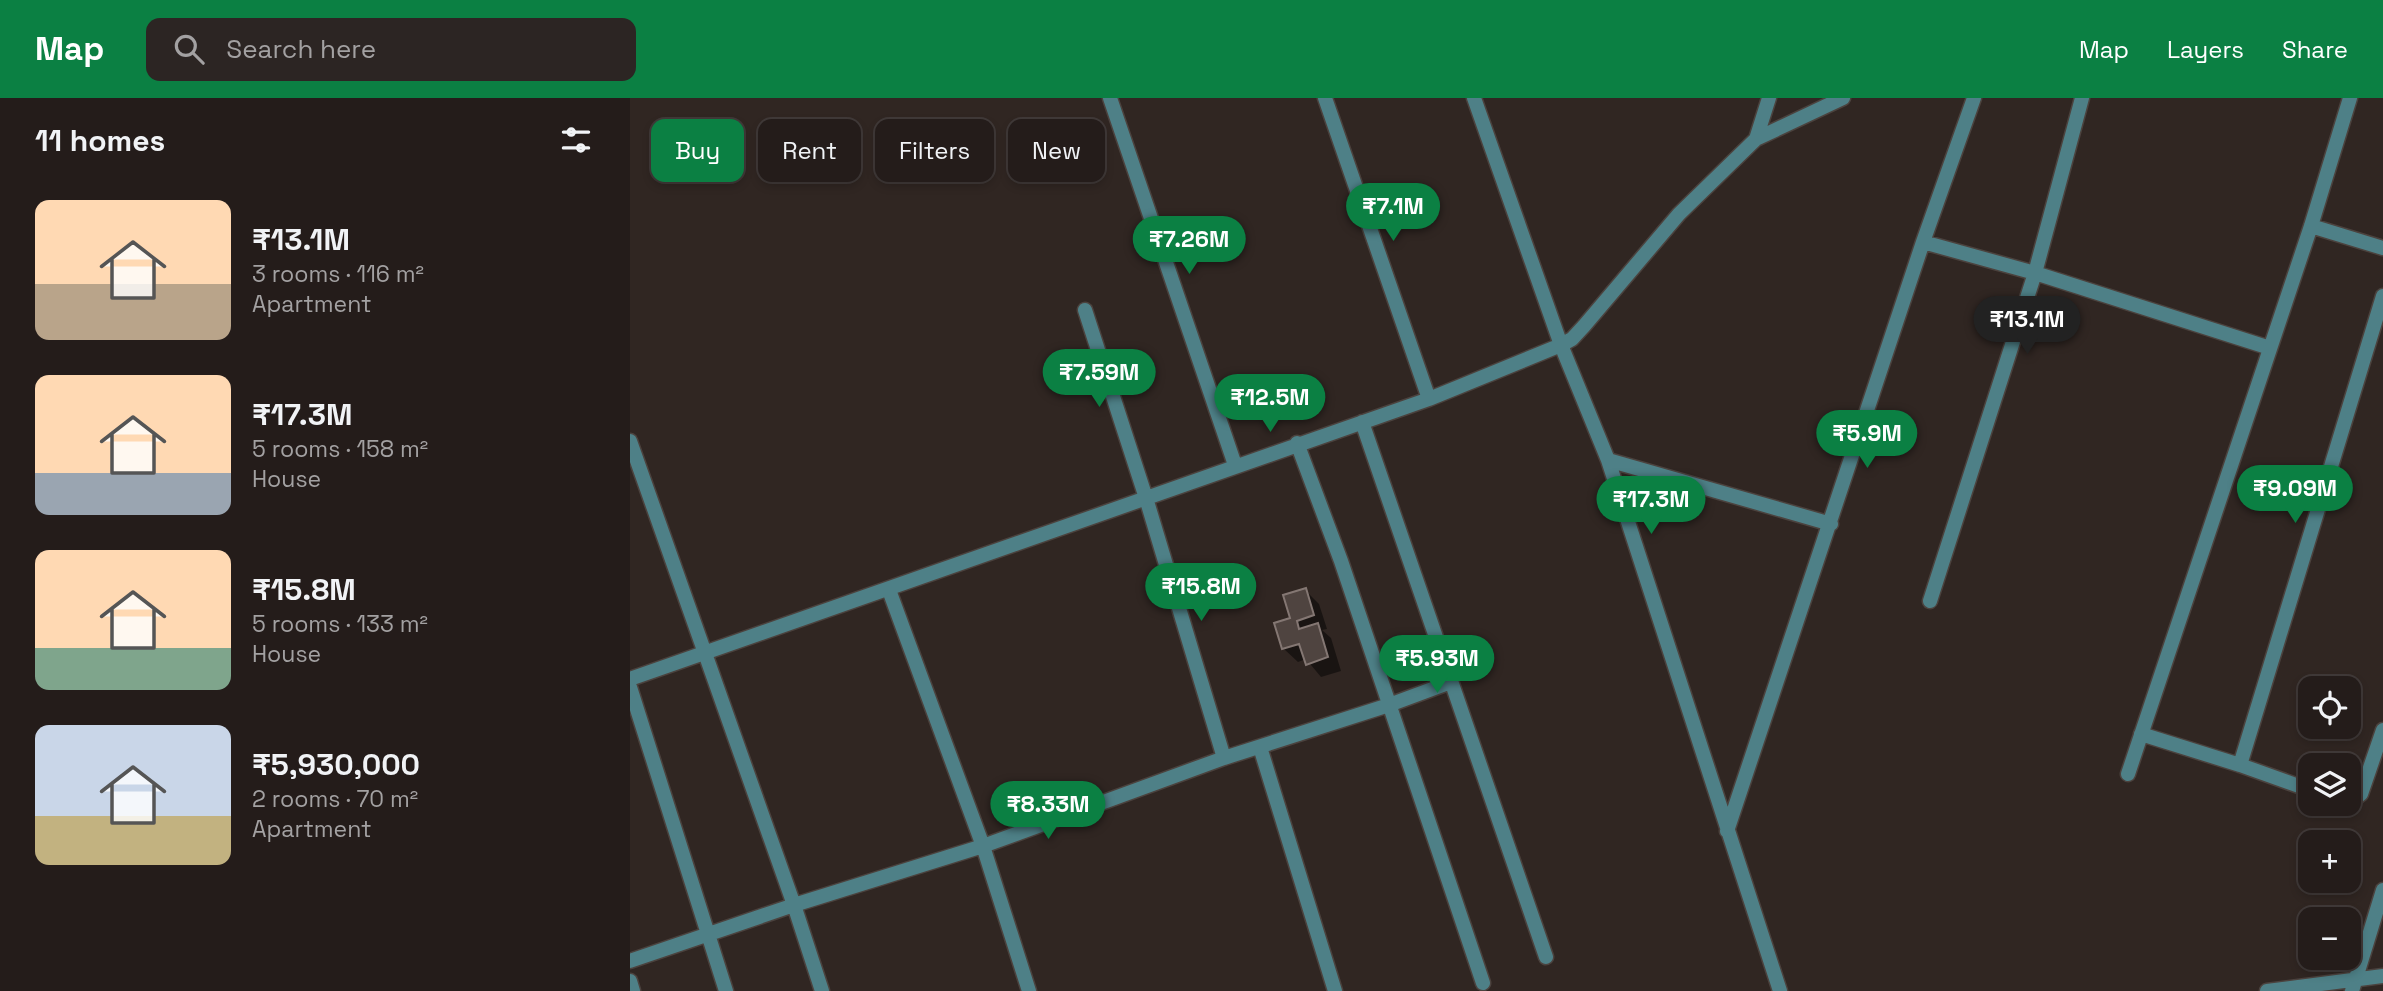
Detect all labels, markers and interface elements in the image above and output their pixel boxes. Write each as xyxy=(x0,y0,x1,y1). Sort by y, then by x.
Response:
search box xyxy=(146,18,636,81)
text: Map xyxy=(35,28,104,70)
icon: search xyxy=(170,30,208,68)
text: Search here xyxy=(226,32,376,66)
text: Map xyxy=(2079,34,2129,65)
text: Layers xyxy=(2167,34,2244,65)
text: Share xyxy=(2282,34,2348,65)
chip: Buy xyxy=(651,119,744,182)
chip: Rent xyxy=(758,119,861,182)
chip: Filters xyxy=(875,119,994,182)
chip: New xyxy=(1008,119,1105,182)
text: 11 homes xyxy=(35,121,165,160)
icon: filters xyxy=(557,121,595,159)
pin: ₹7.1M xyxy=(1344,184,1442,243)
text: ₹7.1M xyxy=(1362,191,1424,221)
pin: ₹7.26M xyxy=(1132,216,1246,276)
text: ₹13.1M xyxy=(252,220,350,259)
text: ₹7.26M xyxy=(1149,224,1229,254)
icon: home xyxy=(91,228,175,312)
text: 3 rooms · 116 m² xyxy=(252,259,424,289)
text: Apartment xyxy=(252,289,372,319)
pin: ₹13.1M xyxy=(1970,296,2084,356)
text: ₹13.1M xyxy=(1989,304,2065,334)
pin: ₹7.59M xyxy=(1042,350,1156,409)
text: ₹7.59M xyxy=(1059,357,1139,387)
pin: ₹12.5M xyxy=(1213,374,1327,434)
text: ₹12.5M xyxy=(1230,382,1310,412)
text: ₹17.3M xyxy=(252,395,352,434)
icon: home xyxy=(91,403,175,487)
pin: ₹5.9M xyxy=(1818,410,1916,470)
text: ₹5.9M xyxy=(1832,418,1902,448)
text: 5 rooms · 158 m² xyxy=(252,434,428,464)
text: House xyxy=(252,464,321,494)
pin: ₹9.09M xyxy=(2238,466,2352,525)
text: ₹9.09M xyxy=(2253,473,2337,503)
pin: ₹17.3M xyxy=(1594,476,1708,536)
text: ₹17.3M xyxy=(1612,484,1690,514)
pin: ₹15.8M xyxy=(1144,564,1258,623)
text: ₹15.8M xyxy=(252,570,356,609)
text: ₹15.8M xyxy=(1161,571,1241,601)
icon: home xyxy=(91,578,175,662)
text: 5 rooms · 133 m² xyxy=(252,609,428,639)
pin: ₹5.93M xyxy=(1380,636,1494,695)
text: House xyxy=(252,639,321,669)
text: ₹5.93M xyxy=(1395,643,1479,673)
map controls xyxy=(2298,676,2361,970)
button: locate xyxy=(2298,676,2361,739)
text: ₹5,930,000 xyxy=(252,745,420,784)
icon: home xyxy=(91,753,175,837)
button: layers xyxy=(2298,753,2361,816)
pin: ₹8.33M xyxy=(991,782,1105,841)
text: 2 rooms · 70 m² xyxy=(252,784,418,814)
text: ₹8.33M xyxy=(1006,789,1090,819)
text: Apartment xyxy=(252,814,372,844)
button: + xyxy=(2298,830,2361,893)
button: − xyxy=(2298,907,2361,970)

